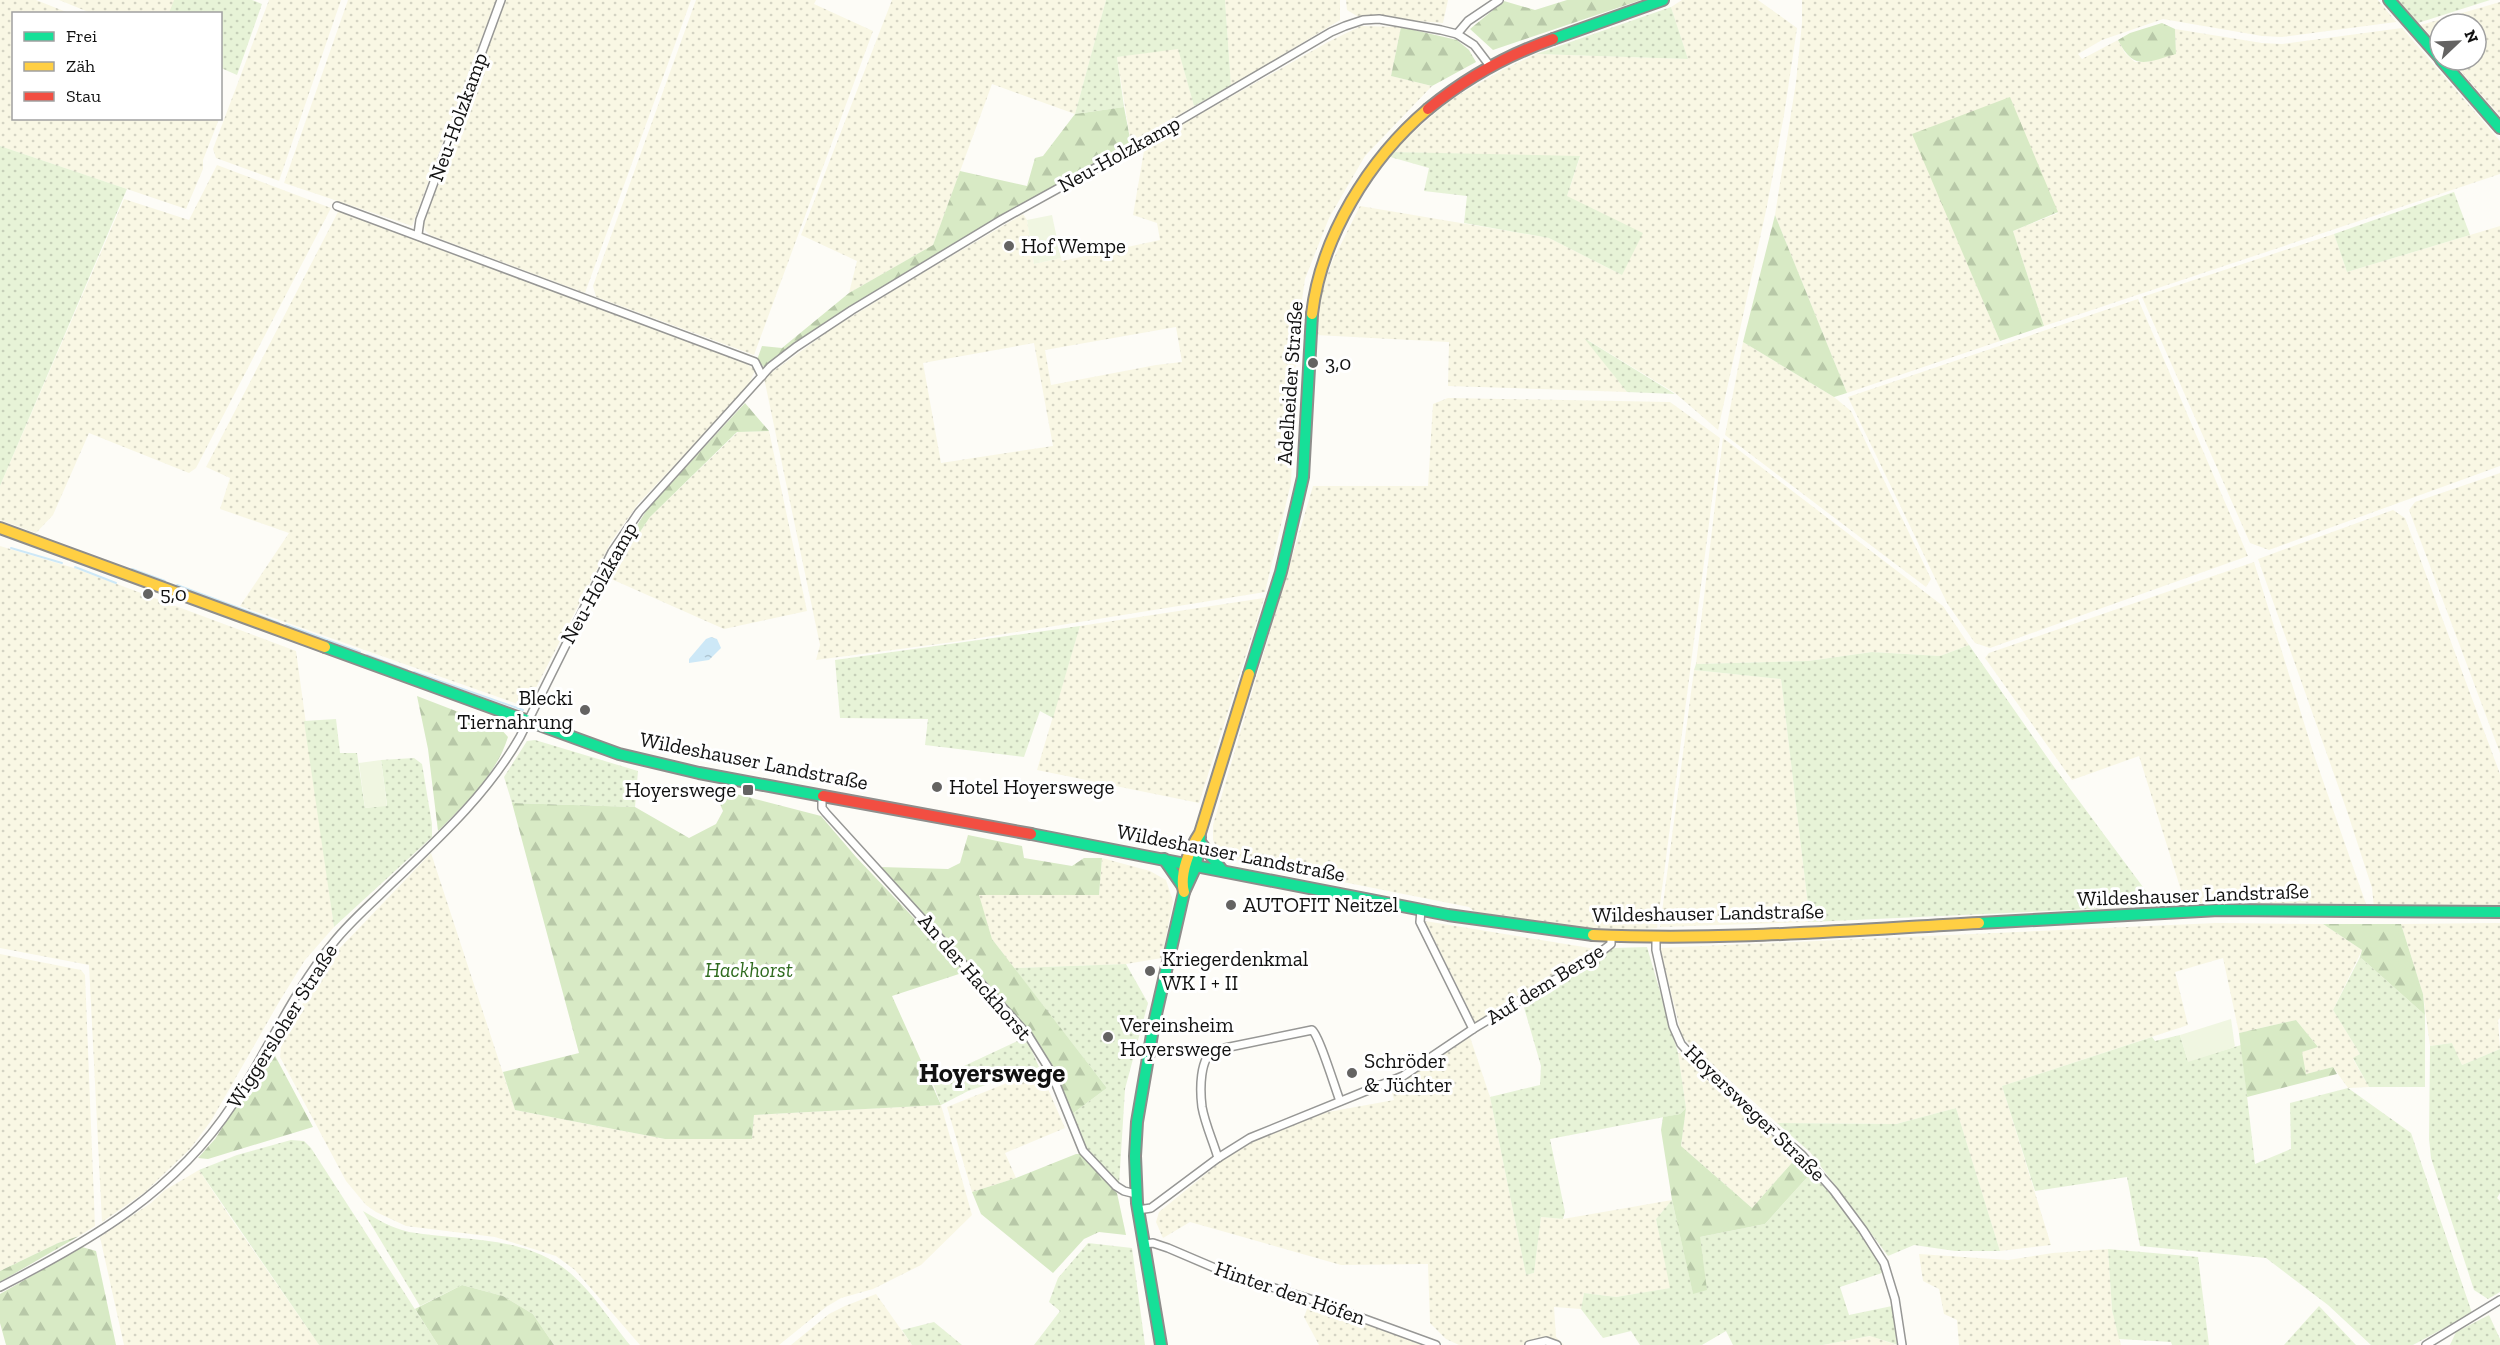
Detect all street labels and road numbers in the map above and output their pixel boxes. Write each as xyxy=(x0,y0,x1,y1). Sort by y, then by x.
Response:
street label: Neu-Holzkamp xyxy=(423,49,492,185)
street label: Neu-Holzkamp xyxy=(1053,110,1184,197)
street label: Adelheider Straße xyxy=(1271,300,1308,466)
street label: Neu-Holzkamp xyxy=(555,517,642,648)
street label: Wildeshauser Landstraße xyxy=(638,726,870,795)
street label: Wildeshauser Landstraße xyxy=(1115,818,1347,887)
street label: Wildeshauser Landstraße xyxy=(2077,878,2309,911)
street label: Wildeshauser Landstraße xyxy=(1592,898,1824,927)
street label: An der Hackhorst xyxy=(914,908,1037,1045)
street label: Auf dem Berge xyxy=(1481,938,1608,1030)
street label: Wiggersloher Straße xyxy=(221,939,342,1112)
street label: Hoyersweger Straße xyxy=(1680,1039,1831,1186)
street label: Hinter den Höfen xyxy=(1212,1255,1369,1330)

